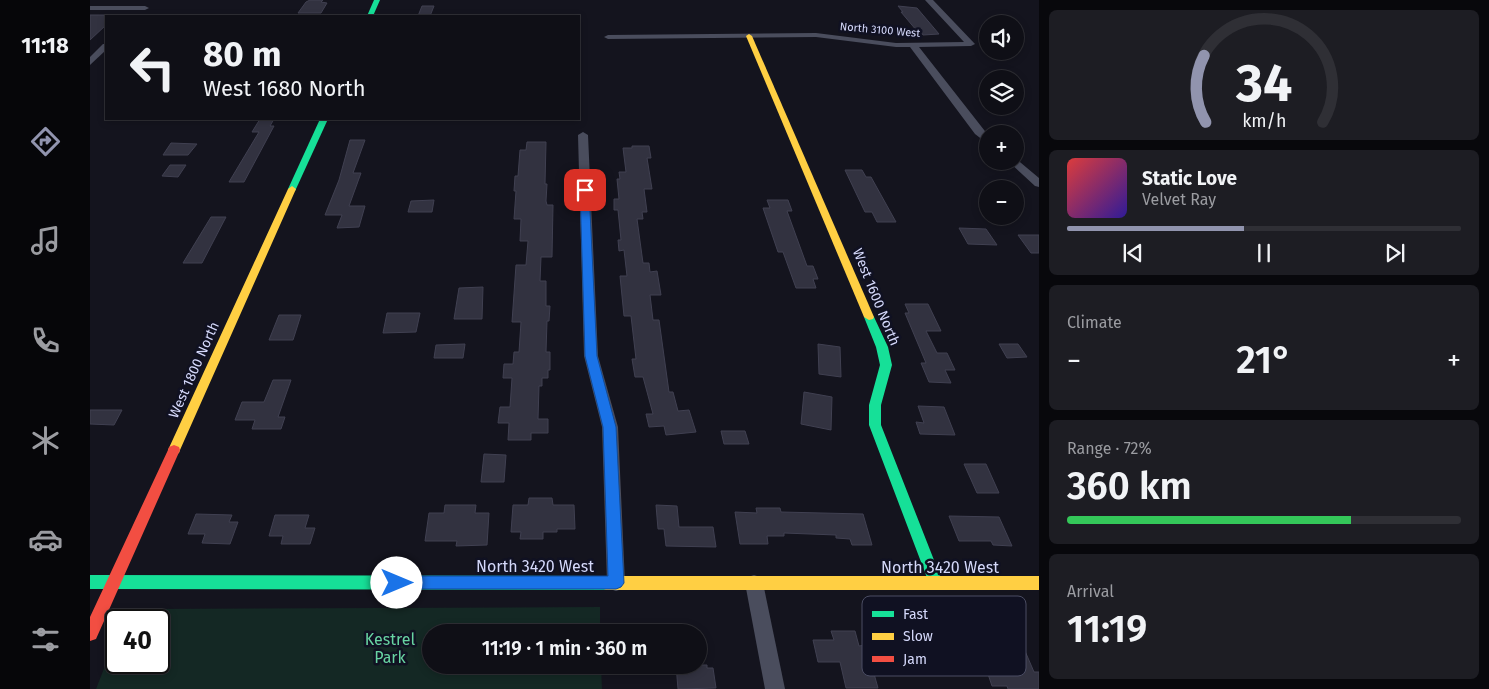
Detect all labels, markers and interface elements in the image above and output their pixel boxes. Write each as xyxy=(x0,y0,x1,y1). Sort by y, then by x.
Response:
map controls xyxy=(979,15,1024,225)
button: sound xyxy=(979,15,1024,60)
street label: North 3100 West xyxy=(839,20,921,40)
text: 11:18 xyxy=(21,32,69,59)
text: 80 m xyxy=(203,33,282,75)
icon: left xyxy=(120,35,185,100)
text: 34 xyxy=(1235,52,1292,115)
button: layers xyxy=(979,70,1024,115)
text: West 1680 North xyxy=(203,75,366,102)
text: km/h xyxy=(1242,110,1286,132)
icon: directions xyxy=(28,124,63,159)
button: + xyxy=(979,125,1024,170)
text: Static Love xyxy=(1142,167,1237,190)
pin xyxy=(564,169,606,211)
icon: arrive xyxy=(571,176,599,204)
button: − xyxy=(979,180,1024,225)
text: Velvet Ray xyxy=(1142,190,1216,209)
icon: music xyxy=(28,223,63,258)
icon: previous xyxy=(1119,239,1147,267)
icon: pause xyxy=(1250,239,1278,267)
icon: next xyxy=(1381,239,1409,267)
street label: West 1600 North xyxy=(849,246,903,348)
text: Climate xyxy=(1067,313,1122,332)
street label: West 1800 North xyxy=(165,319,223,421)
icon: phone xyxy=(28,323,63,358)
text: 21° xyxy=(1236,337,1292,383)
text: − xyxy=(1067,344,1081,377)
text: + xyxy=(1447,344,1461,377)
icon: climate xyxy=(28,423,63,458)
text: Range · 72% xyxy=(1067,439,1152,458)
text: 360 km xyxy=(1067,463,1192,509)
icon: car xyxy=(28,522,63,557)
position arrow xyxy=(370,556,422,608)
street label: North 3420 West xyxy=(476,557,594,576)
street label: North 3420 West xyxy=(881,558,999,577)
text: Arrival xyxy=(1067,582,1114,601)
legend xyxy=(862,596,1026,676)
text: Fast xyxy=(903,606,929,623)
text: 11:19 xyxy=(1067,606,1147,652)
speed limit sign: 40 xyxy=(105,609,170,674)
icon: filters xyxy=(28,622,63,657)
text: Slow xyxy=(903,628,933,645)
park label: Kestrel Park xyxy=(365,630,415,667)
text: 11:19 · 1 min · 360 m xyxy=(482,637,647,660)
text: Jam xyxy=(903,651,927,668)

